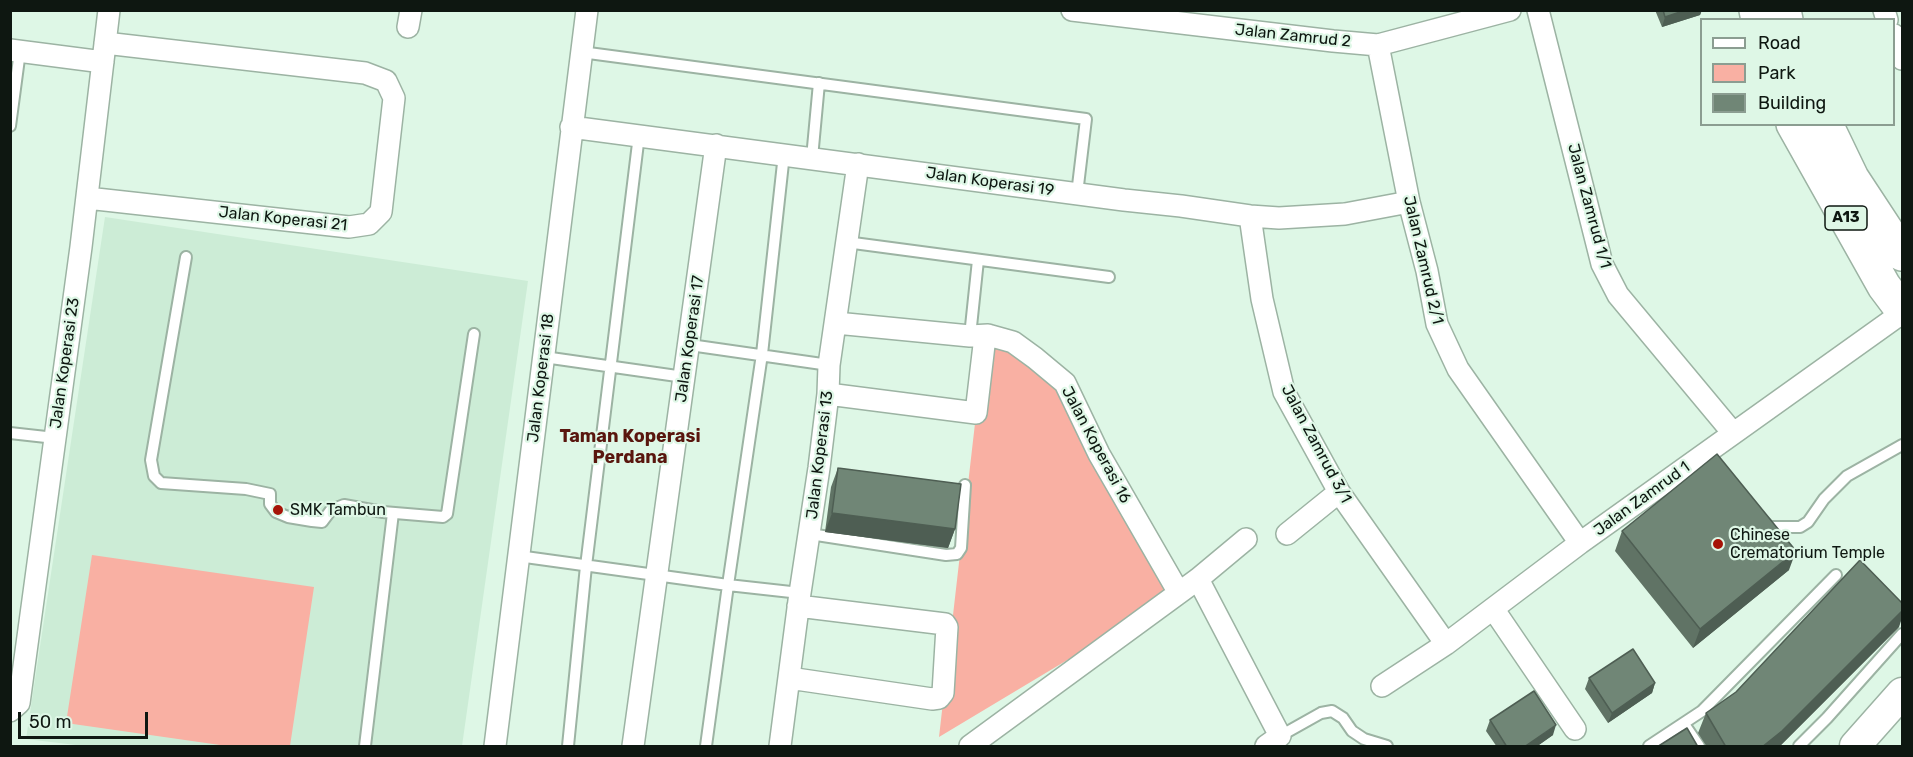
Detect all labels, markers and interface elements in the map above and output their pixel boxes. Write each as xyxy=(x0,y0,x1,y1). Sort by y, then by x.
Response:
legend xyxy=(1700,18,1895,126)
street label: Jalan Zamrud 2 xyxy=(1234,20,1352,52)
text: Road xyxy=(1758,32,1801,54)
text: Park xyxy=(1758,62,1795,84)
text: Building xyxy=(1758,92,1826,114)
street label: Jalan Zamrud 1/1 xyxy=(1563,142,1615,270)
street label: Jalan Koperasi 19 xyxy=(925,164,1055,200)
street label: Jalan Zamrud 2/1 xyxy=(1399,194,1447,326)
street label: Jalan Koperasi 21 xyxy=(218,203,348,235)
road number: A13 xyxy=(1825,206,1867,230)
street label: Jalan Koperasi 17 xyxy=(672,274,708,404)
street label: Jalan Koperasi 23 xyxy=(46,296,84,430)
street label: Jalan Koperasi 18 xyxy=(524,312,558,444)
street label: Jalan Zamrud 3/1 xyxy=(1277,382,1355,506)
street label: Jalan Koperasi 16 xyxy=(1057,383,1135,507)
street label: Jalan Koperasi 13 xyxy=(803,390,837,520)
district label: Taman Koperasi Perdana xyxy=(559,426,701,468)
street label: Jalan Zamrud 1 xyxy=(1590,458,1694,540)
place label: SMK Tambun xyxy=(290,500,386,520)
marker: SMK Tambun xyxy=(271,503,285,517)
place label: Chinese Crematorium Temple xyxy=(1730,525,1885,563)
marker: Chinese Crematorium Temple xyxy=(1711,537,1725,551)
scale bar xyxy=(21,700,152,738)
text: 50 m xyxy=(29,711,72,733)

